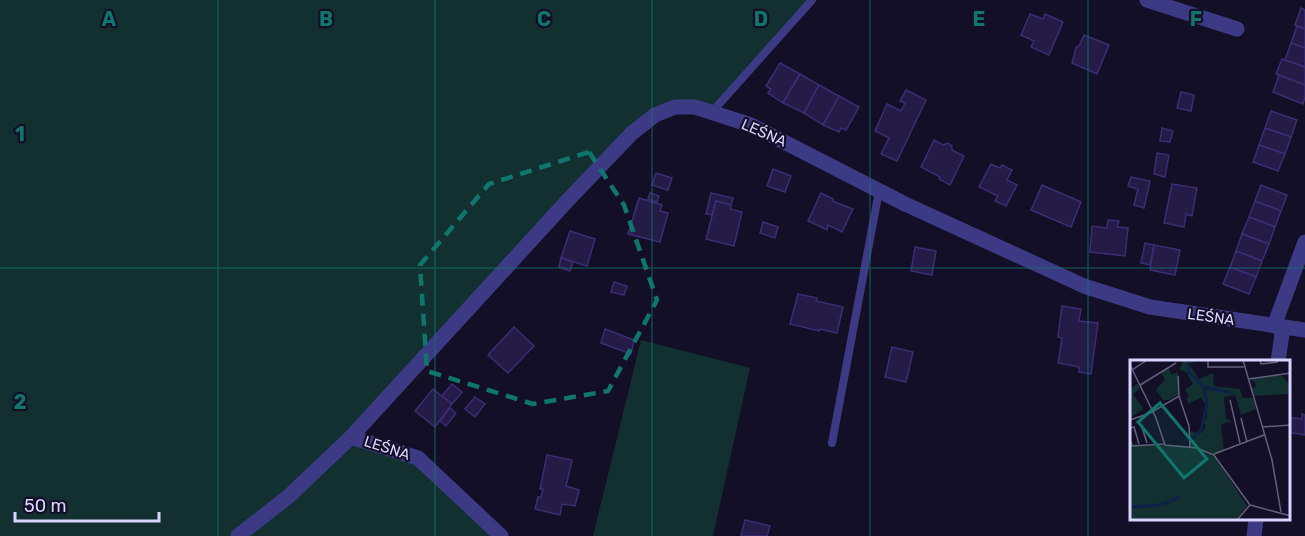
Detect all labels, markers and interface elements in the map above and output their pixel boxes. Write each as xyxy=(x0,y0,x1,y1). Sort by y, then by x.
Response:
text: A xyxy=(102,7,117,31)
text: B xyxy=(319,7,333,31)
text: C xyxy=(537,7,551,31)
text: D xyxy=(754,7,768,31)
text: E xyxy=(973,7,985,31)
text: F xyxy=(1190,7,1202,31)
street label: LEŚNA xyxy=(739,115,789,151)
text: 1 xyxy=(15,122,25,146)
street label: LEŚNA xyxy=(1186,305,1236,329)
inset map xyxy=(1130,360,1290,521)
text: 2 xyxy=(14,390,27,414)
street label: LEŚNA xyxy=(362,432,412,464)
scale bar xyxy=(15,485,159,523)
text: 50 m xyxy=(24,495,67,517)

